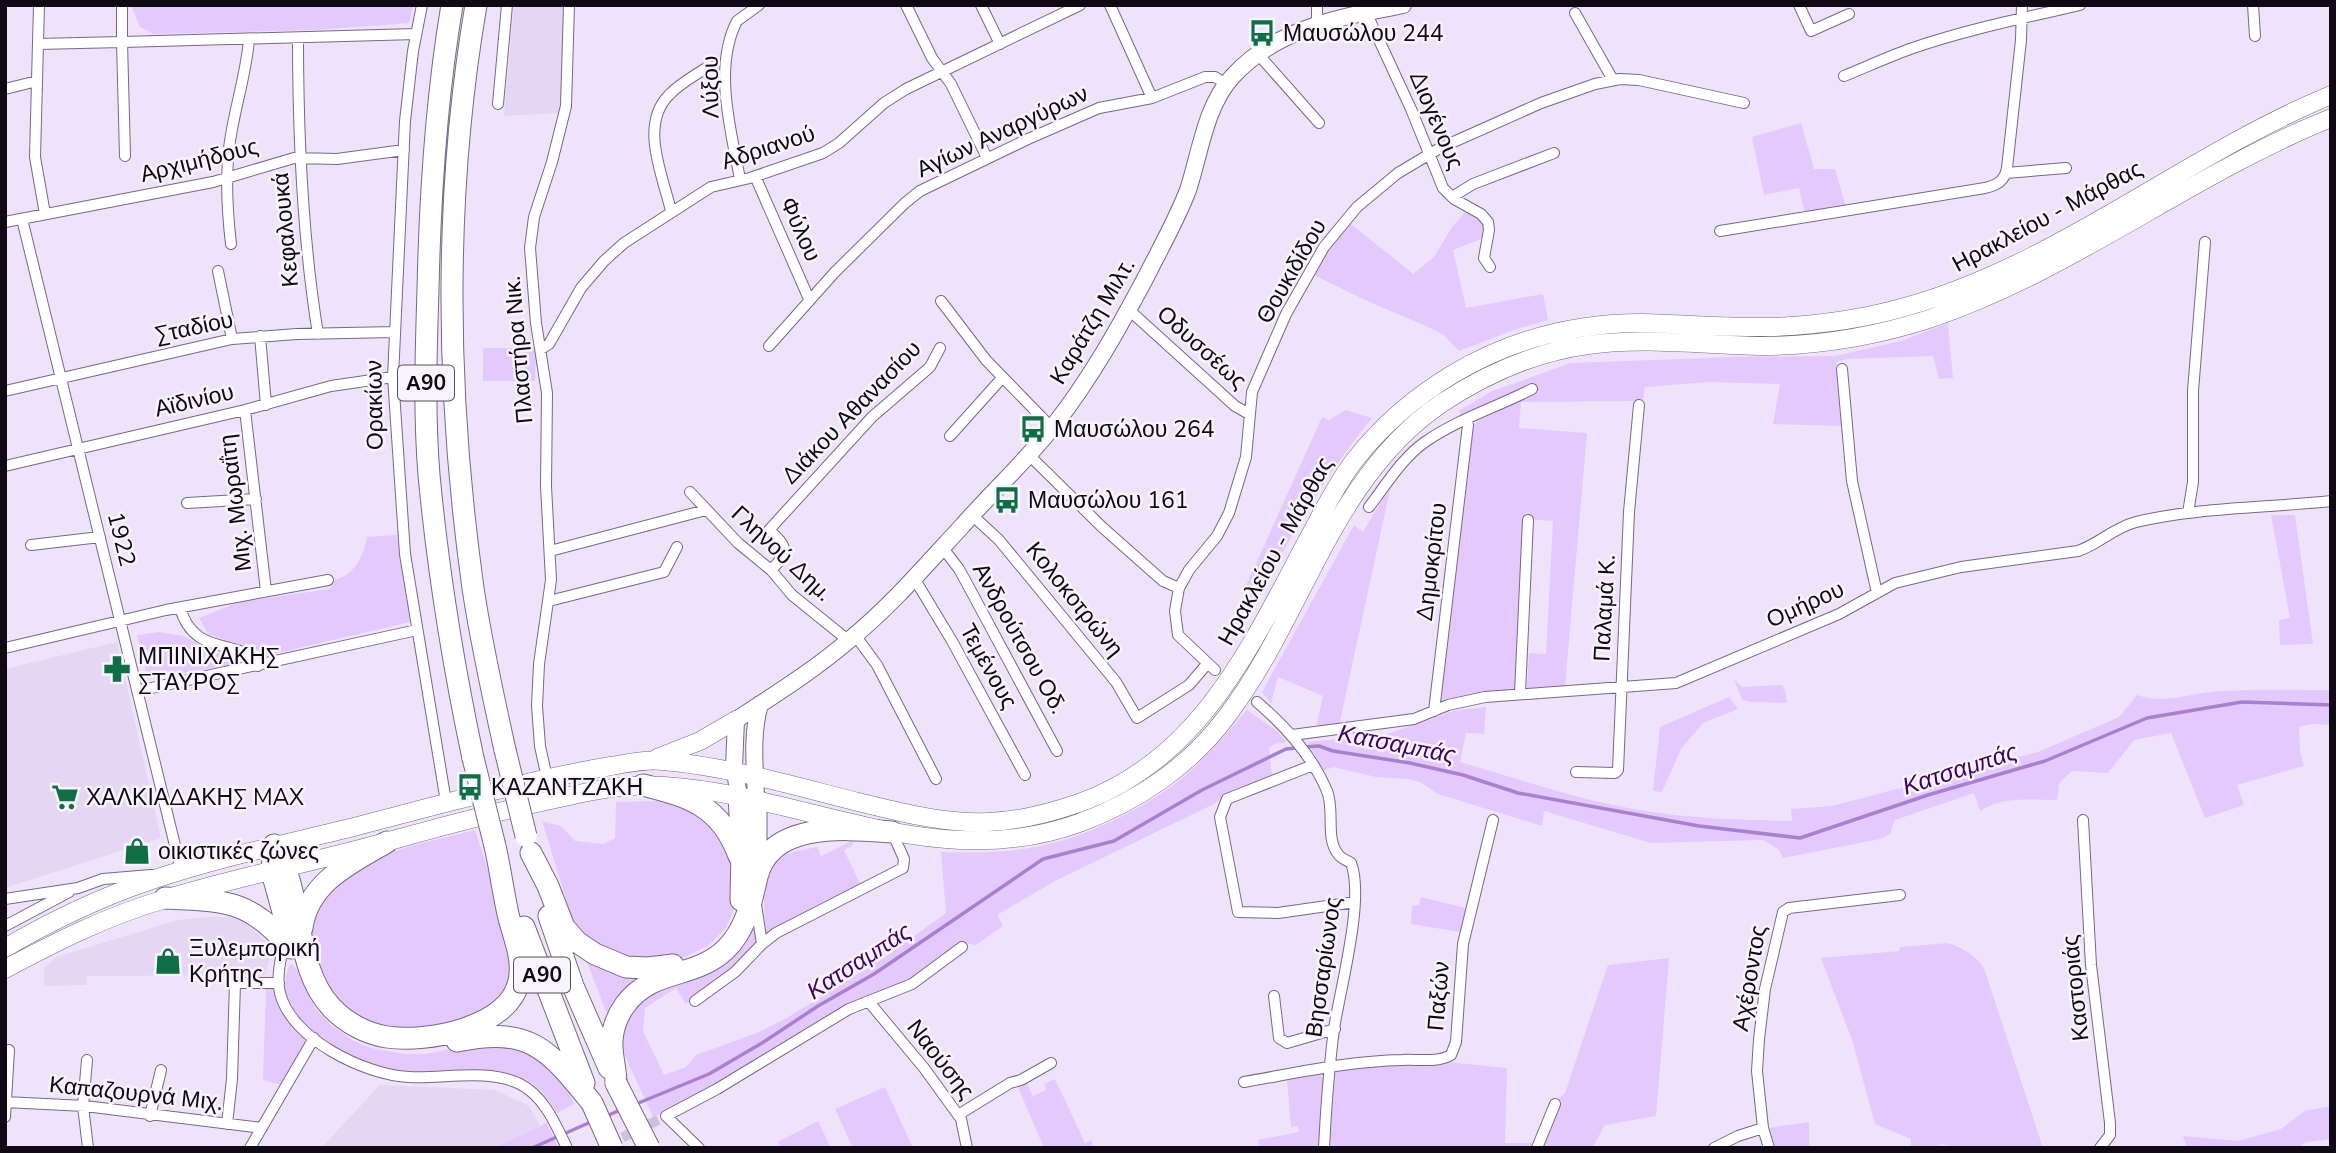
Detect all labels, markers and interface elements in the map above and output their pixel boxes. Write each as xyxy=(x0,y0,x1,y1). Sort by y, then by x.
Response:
bus stop icon: Μαυσώλου 244 xyxy=(1247,18,1277,48)
place label: Μαυσώλου 244 xyxy=(1283,18,1444,49)
street label: Λύξου xyxy=(694,55,727,119)
street label: Διογένους xyxy=(1402,66,1471,174)
street label: Αγίων Αναργύρων xyxy=(911,78,1093,185)
street label: Αδριανού xyxy=(717,118,819,177)
street label: Αρχιμήδους xyxy=(137,131,261,190)
street label: Ηρακλείου - Μάρθας xyxy=(1947,153,2148,280)
street label: Κεφαλουκά xyxy=(265,171,306,289)
street label: Φύλου xyxy=(773,192,828,266)
street label: Θουκιδίδου xyxy=(1249,213,1334,329)
street label: Καράτζη Μιλτ. xyxy=(1043,252,1142,390)
street label: Πλαστήρα Νικ. xyxy=(497,275,540,425)
street label: Οδυσσέως xyxy=(1150,299,1253,396)
street label: Σταδίου xyxy=(152,304,236,351)
street label: Διάκου Αθανασίου xyxy=(775,334,928,491)
street label: Ορακίων xyxy=(358,360,391,450)
road number: Α90 xyxy=(398,366,454,400)
street label: Αϊδινίου xyxy=(151,376,237,425)
bus stop icon: Μαυσώλου 264 xyxy=(1018,414,1048,444)
place label: Μαυσώλου 264 xyxy=(1054,414,1215,445)
street label: Μιχ. Μωραΐτη xyxy=(212,433,259,573)
street label: Ηρακλείου - Μάρθας xyxy=(1211,451,1340,651)
bus stop icon: Μαυσώλου 161 xyxy=(992,485,1022,515)
place label: Μαυσώλου 161 xyxy=(1028,485,1189,516)
street label: Γληνού Δημ. xyxy=(724,499,839,608)
street label: Δημοκρίτου xyxy=(1409,501,1454,623)
street label: 1922 xyxy=(100,509,143,570)
street label: Κολοκοτρώνη xyxy=(1019,535,1131,663)
street label: Παλαμά Κ. xyxy=(1586,554,1623,662)
street label: Ανδρούτσου Οδ. xyxy=(965,557,1074,719)
street label: Ομήρου xyxy=(1761,574,1849,635)
street label: Τεμένους xyxy=(952,618,1025,714)
place label: ΜΠΙΝΙΧΑΚΗΣ ΣΤΑΥΡΟΣ xyxy=(138,641,280,698)
pharmacy icon: ΜΠΙΝΙΧΑΚΗΣ ΣΤΑΥΡΟΣ xyxy=(102,654,132,684)
water label: Κατσαμπάς xyxy=(1335,717,1459,771)
water label: Κατσαμπάς xyxy=(1898,735,2022,803)
bus stop icon: ΚΑΖΑΝΤΖΑΚΗ xyxy=(455,772,485,802)
place label: ΚΑΖΑΝΤΖΑΚΗ xyxy=(491,772,643,803)
supermarket icon: ΧΑΛΚΙΑΔΑΚΗΣ MAX xyxy=(50,782,80,812)
place label: ΧΑΛΚΙΑΔΑΚΗΣ MAX xyxy=(86,782,304,813)
shop icon: οικιστικές ζώνες xyxy=(122,836,152,866)
place label: οικιστικές ζώνες xyxy=(158,836,319,867)
street label: Βησσαρίωνος xyxy=(1298,895,1349,1039)
water label: Κατσαμπάς xyxy=(800,915,918,1007)
street label: Αχέροντος xyxy=(1725,923,1774,1034)
place label: Ξυλεμπορική Κρήτης xyxy=(189,933,320,990)
street label: Καστοριάς xyxy=(2055,933,2096,1043)
shop icon: Ξυλεμπορική Κρήτης xyxy=(153,946,183,976)
road number: Α90 xyxy=(514,958,570,992)
street label: Παξών xyxy=(1420,960,1457,1032)
street label: Ναούσης xyxy=(900,1013,982,1106)
street label: Καπαζουρνά Μιχ. xyxy=(48,1069,224,1118)

